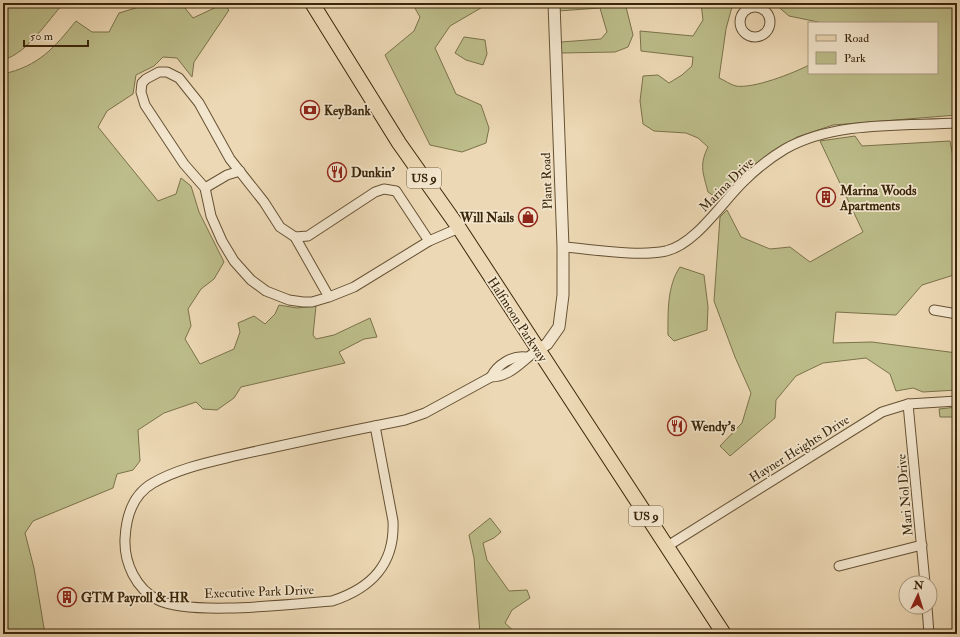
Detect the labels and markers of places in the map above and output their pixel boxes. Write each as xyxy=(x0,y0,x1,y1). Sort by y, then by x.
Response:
bank icon: KeyBank xyxy=(299,99,321,121)
place label: KeyBank xyxy=(324,103,371,120)
restaurant icon: Dunkin' xyxy=(326,161,348,183)
place label: Dunkin' xyxy=(351,165,395,181)
place label: Marina Woods Apartments xyxy=(839,183,917,215)
building icon: Marina Woods Apartments xyxy=(815,186,837,208)
shop icon: Will Nails xyxy=(517,206,539,228)
place label: Will Nails xyxy=(459,210,515,226)
restaurant icon: Wendy's xyxy=(666,415,688,437)
place label: Wendy's xyxy=(690,419,736,436)
building icon: GTM Payroll & HR xyxy=(56,586,78,608)
place label: GTM Payroll & HR xyxy=(81,590,190,607)

